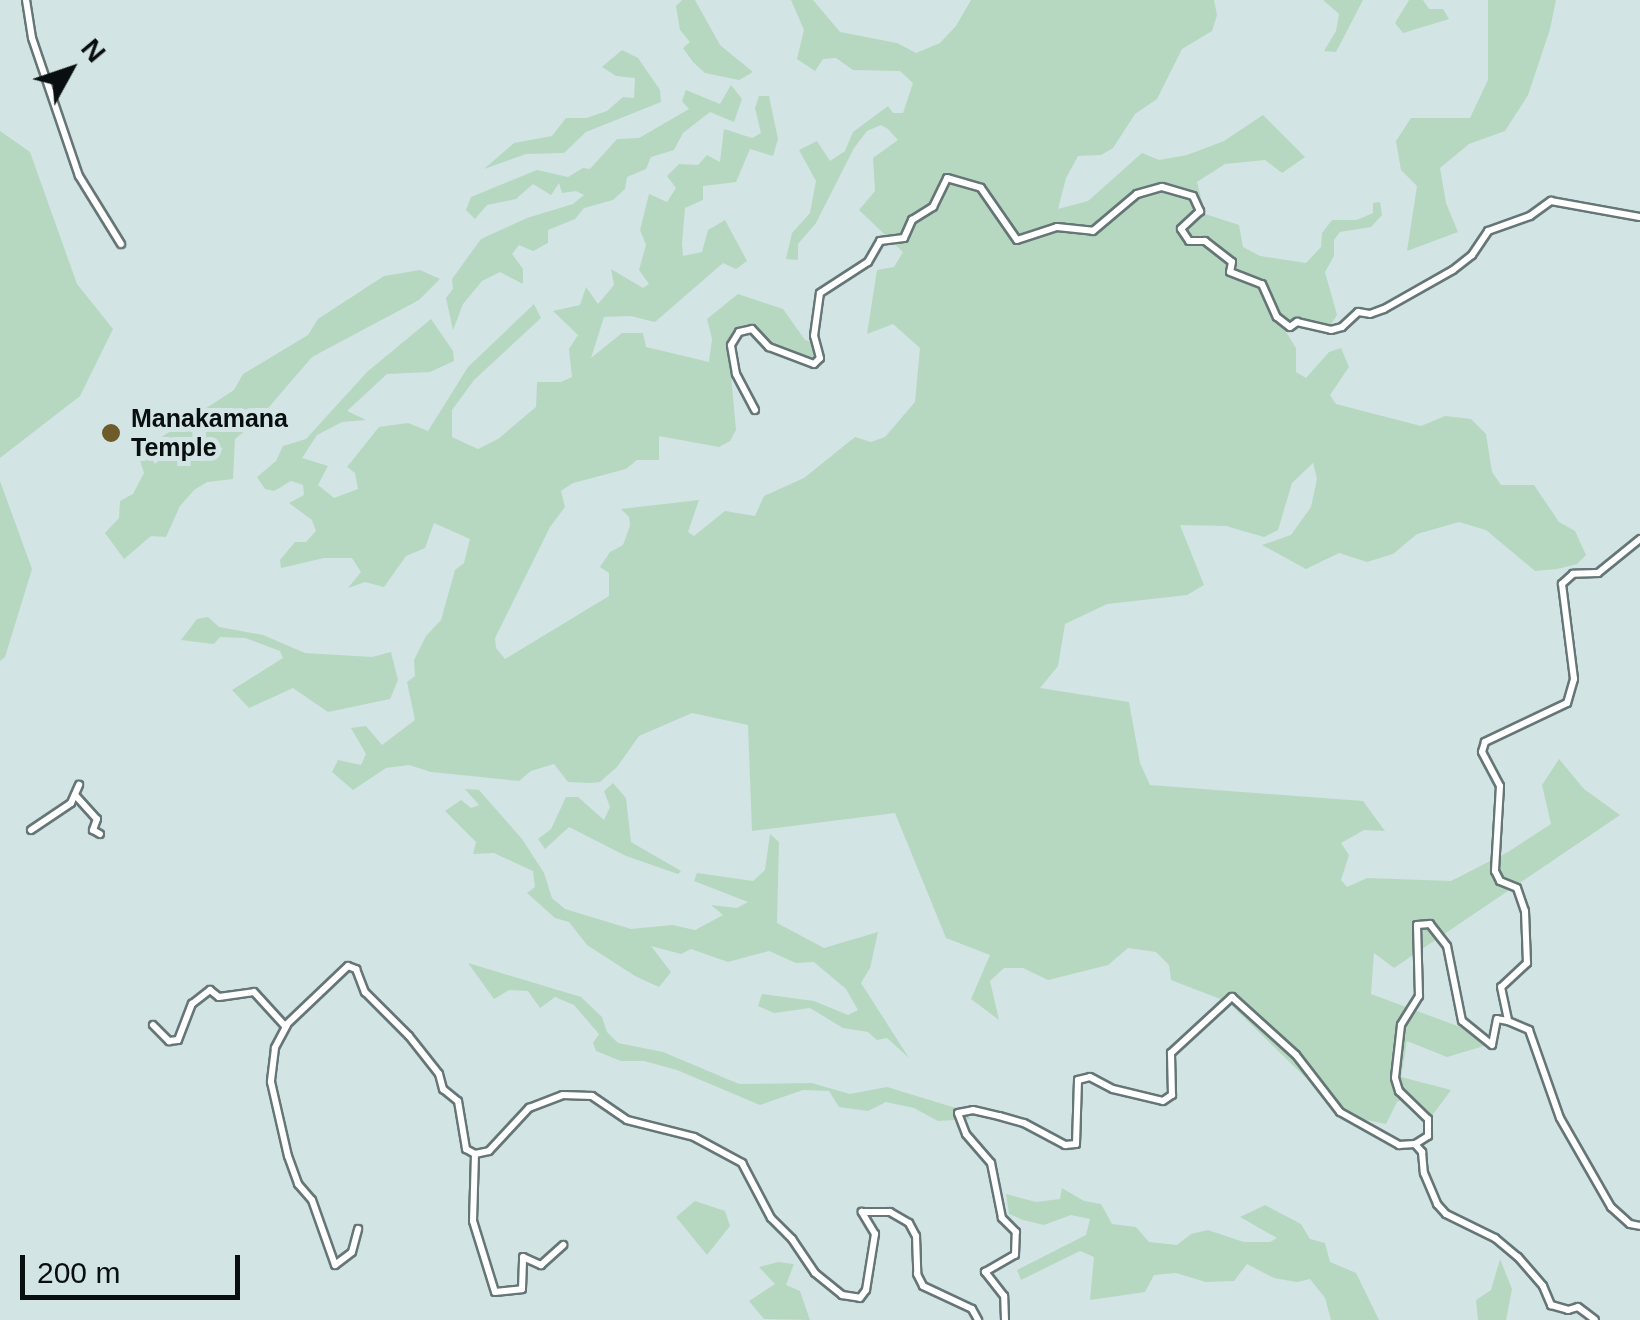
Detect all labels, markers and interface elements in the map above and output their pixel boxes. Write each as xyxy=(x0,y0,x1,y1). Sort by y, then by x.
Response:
north arrow xyxy=(20,20,120,120)
text: N xyxy=(75,33,112,68)
place label: Manakamana Temple xyxy=(131,404,288,463)
marker: Manakamana Temple xyxy=(100,422,122,444)
scale bar xyxy=(25,1235,245,1297)
text: 200 m xyxy=(37,1256,120,1289)

